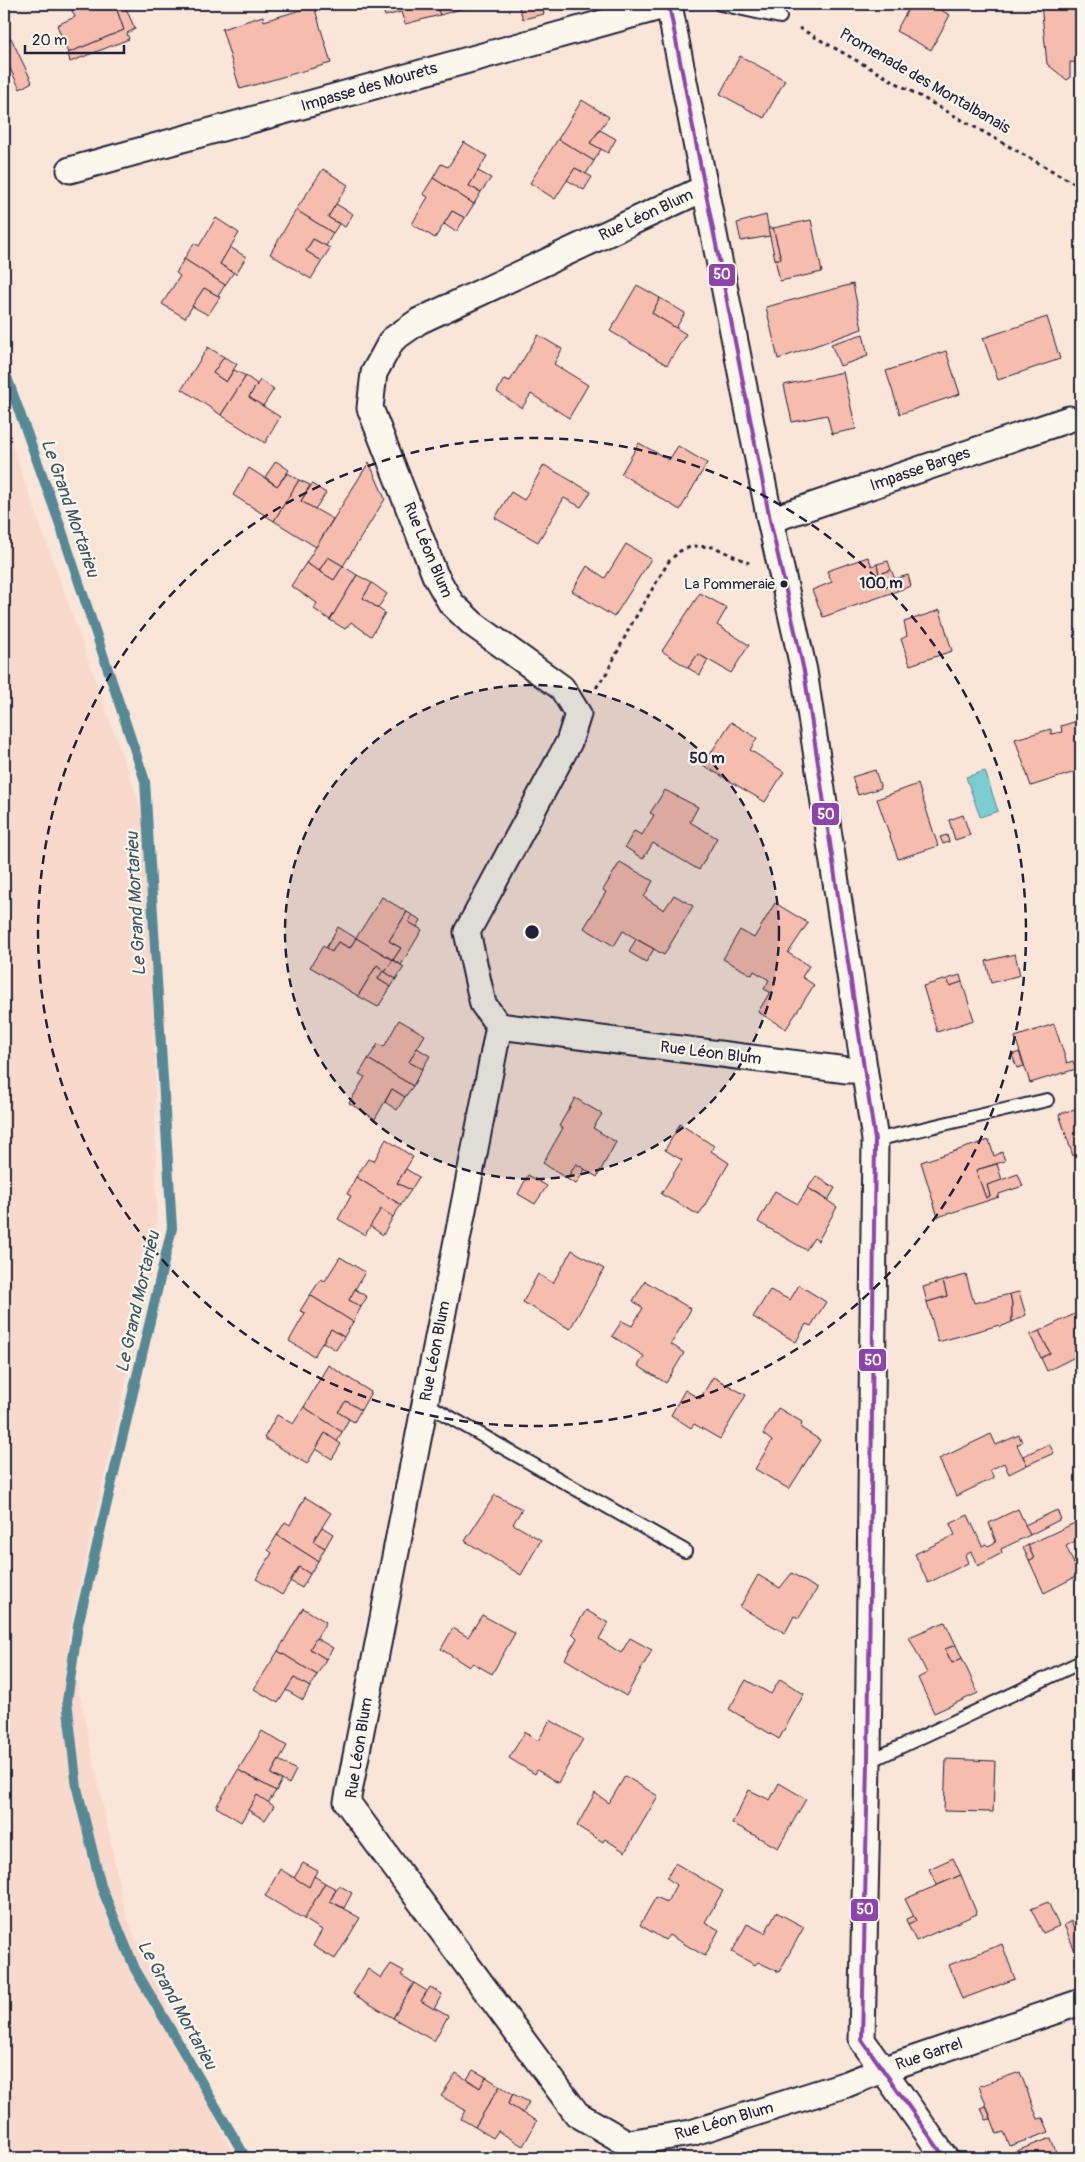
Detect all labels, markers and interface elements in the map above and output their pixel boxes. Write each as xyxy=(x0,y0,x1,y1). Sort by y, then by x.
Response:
scale bar xyxy=(25,22,124,54)
street label: Promenade des Montalbanais xyxy=(836,24,1014,138)
text: 20 m xyxy=(32,31,67,50)
street label: Impasse des Mourets xyxy=(299,58,439,116)
street label: Rue Léon Blum xyxy=(596,184,696,246)
line badge: 50 xyxy=(708,263,736,287)
text: 50 xyxy=(713,266,731,283)
water label: Le Grand Mortarieu xyxy=(36,436,105,581)
street label: Impasse Barges xyxy=(867,443,973,495)
street label: Rue Léon Blum xyxy=(399,499,457,601)
text: 100 m xyxy=(860,574,902,593)
place label: La Pommeraie xyxy=(684,575,776,594)
marker: La Pommeraie xyxy=(779,579,789,589)
text: 50 m xyxy=(690,749,724,768)
line badge: 50 xyxy=(811,802,840,826)
text: 50 xyxy=(817,806,835,823)
water label: Le Grand Mortarieu xyxy=(121,830,151,977)
centre of rings xyxy=(523,923,541,941)
street label: Rue Léon Blum xyxy=(659,1037,763,1069)
water label: Le Grand Mortarieu xyxy=(111,1228,166,1375)
street label: Rue Léon Blum xyxy=(415,1299,455,1403)
line badge: 50 xyxy=(858,1348,887,1372)
text: 50 xyxy=(864,1352,882,1369)
street label: Rue Léon Blum xyxy=(341,1696,377,1800)
line badge: 50 xyxy=(850,1898,879,1922)
text: 50 xyxy=(856,1901,874,1918)
water label: Le Grand Mortarieu xyxy=(132,1936,222,2074)
street label: Rue Garrel xyxy=(893,2033,965,2075)
street label: Rue Léon Blum xyxy=(672,2097,776,2145)

